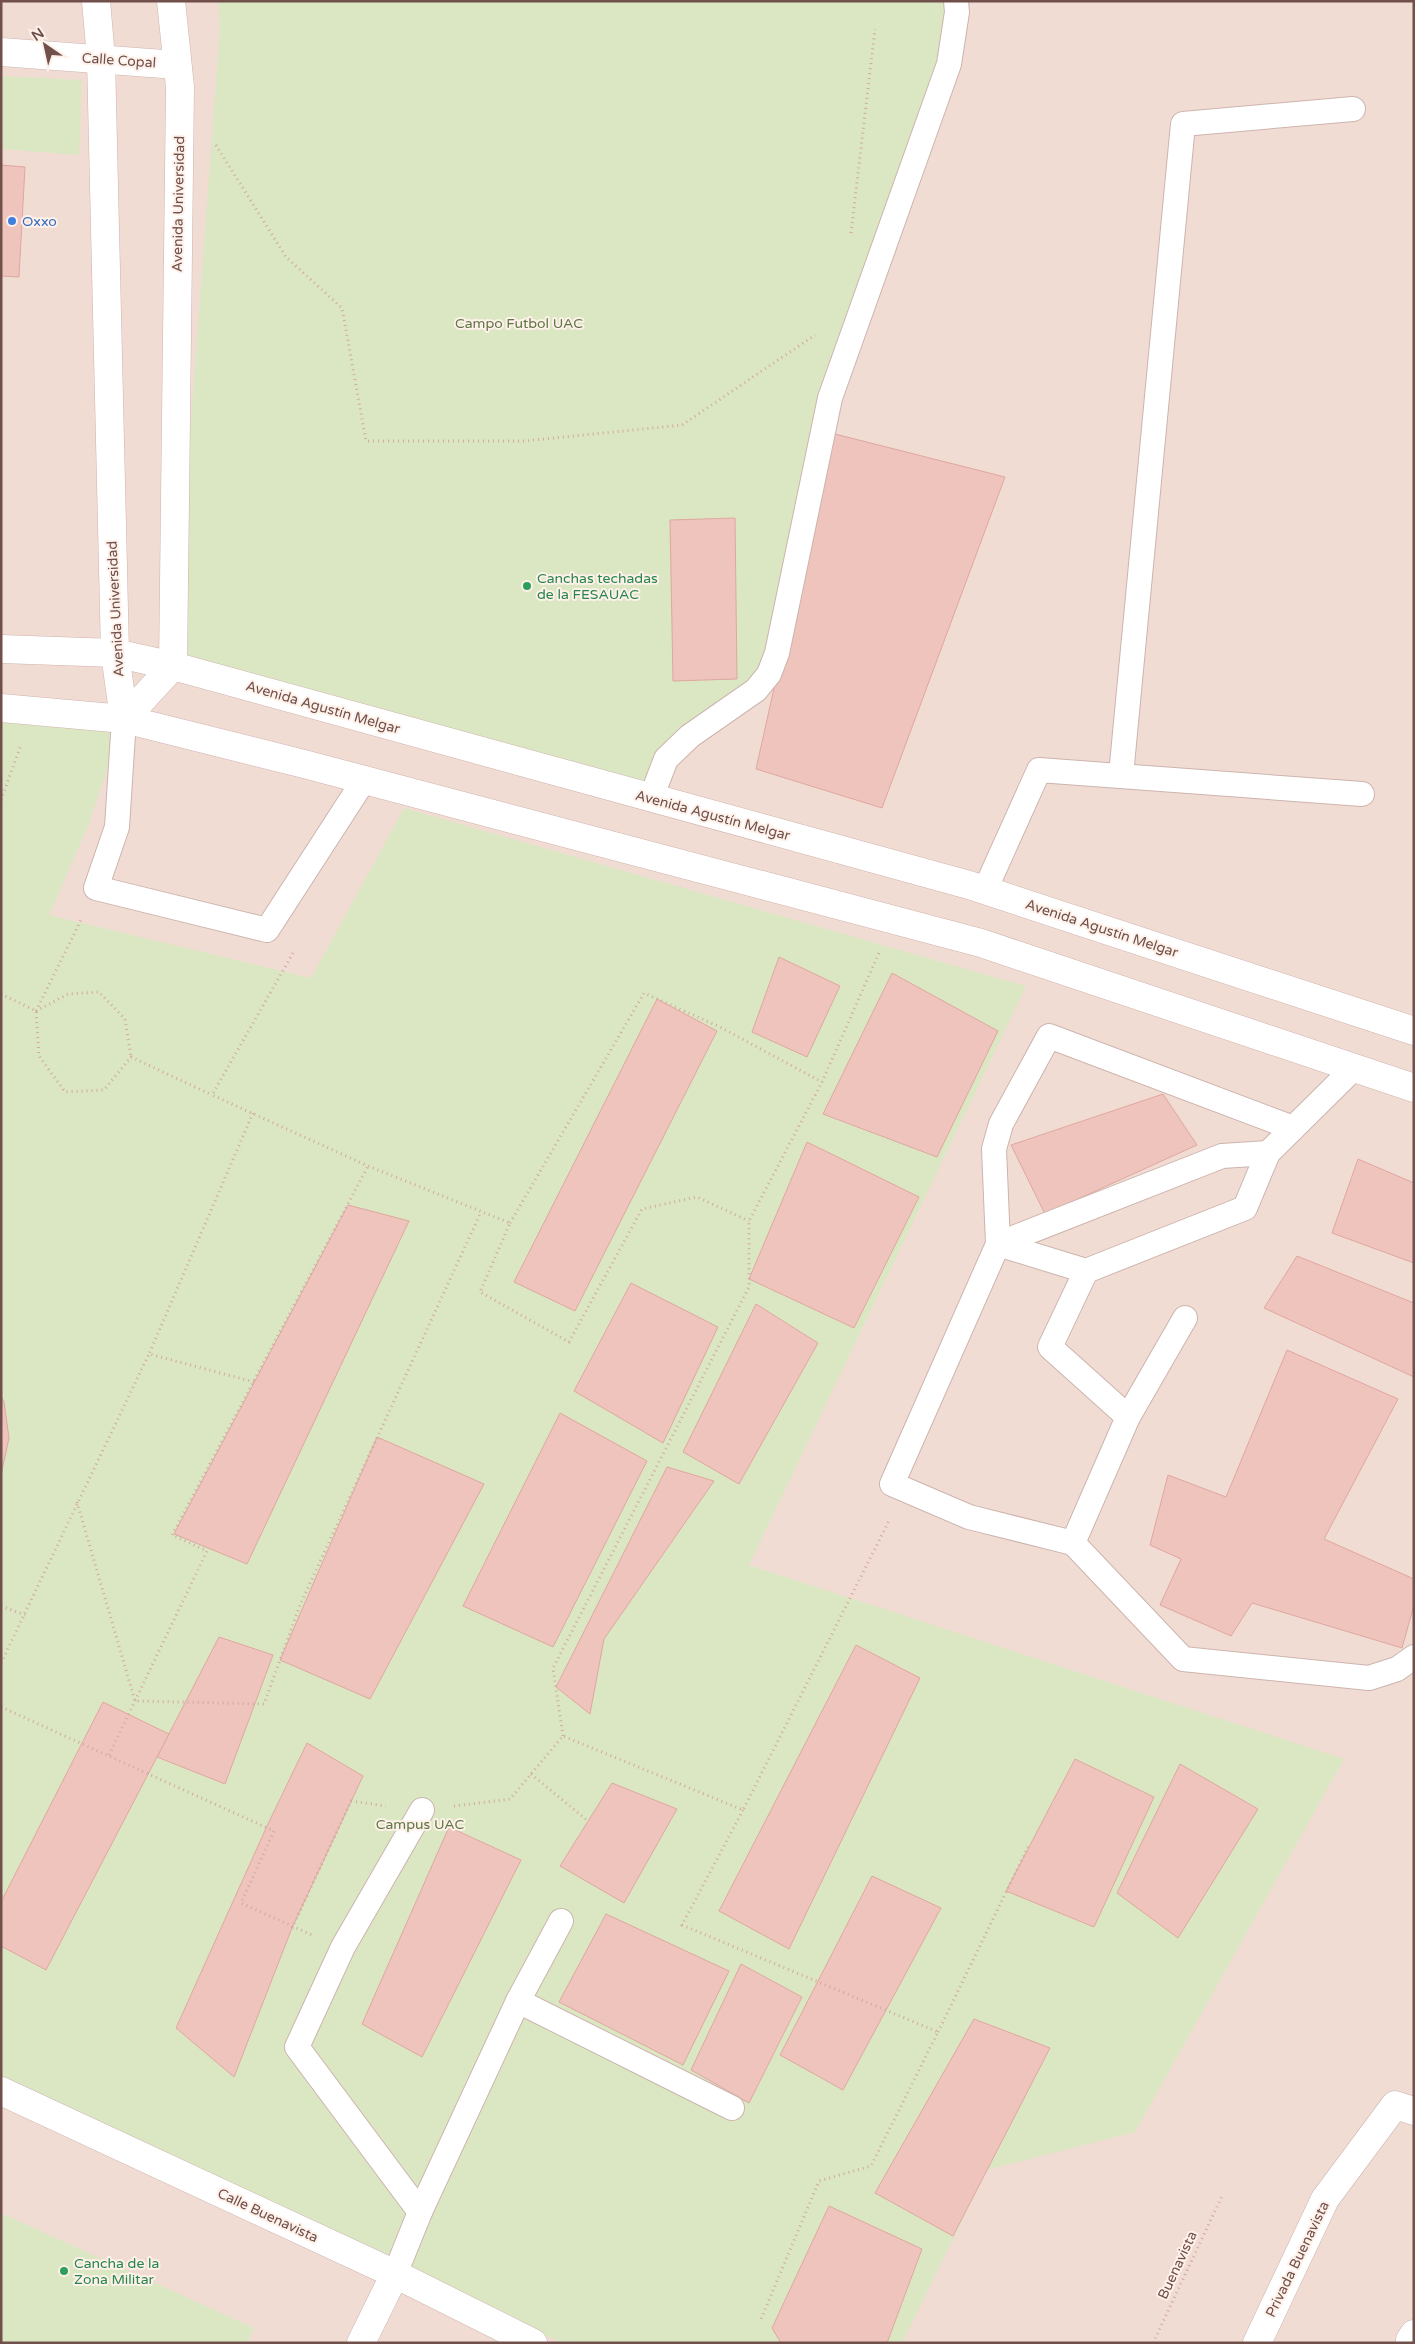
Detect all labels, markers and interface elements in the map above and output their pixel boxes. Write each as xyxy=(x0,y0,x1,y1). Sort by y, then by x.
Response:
north arrow xyxy=(20,20,70,70)
text: N xyxy=(29,24,47,45)
street label: Calle Copal xyxy=(81,49,157,72)
street label: Avenida Universidad xyxy=(169,136,188,272)
place label: Oxxo xyxy=(22,213,57,230)
marker: Oxxo xyxy=(6,215,18,227)
park label: Campo Futbol UAC xyxy=(455,315,583,332)
street label: Avenida Universidad xyxy=(103,540,128,677)
place label: Canchas techadas de la FESAUAC xyxy=(537,570,658,603)
marker: Canchas techadas de la FESAUAC xyxy=(521,580,533,592)
street label: Avenida Agustín Melgar xyxy=(244,677,403,738)
street label: Avenida Agustín Melgar xyxy=(634,787,793,845)
street label: Avenida Agustín Melgar xyxy=(1023,896,1181,961)
park label: Campus UAC xyxy=(376,1816,465,1833)
street label: Calle Buenavista xyxy=(215,2185,321,2246)
street label: Privada Buenavista xyxy=(1262,2199,1333,2320)
street label: Buenavista xyxy=(1154,2228,1201,2302)
place label: Cancha de la Zona Militar xyxy=(74,2255,159,2288)
marker: Cancha de la Zona Militar xyxy=(58,2265,70,2277)

